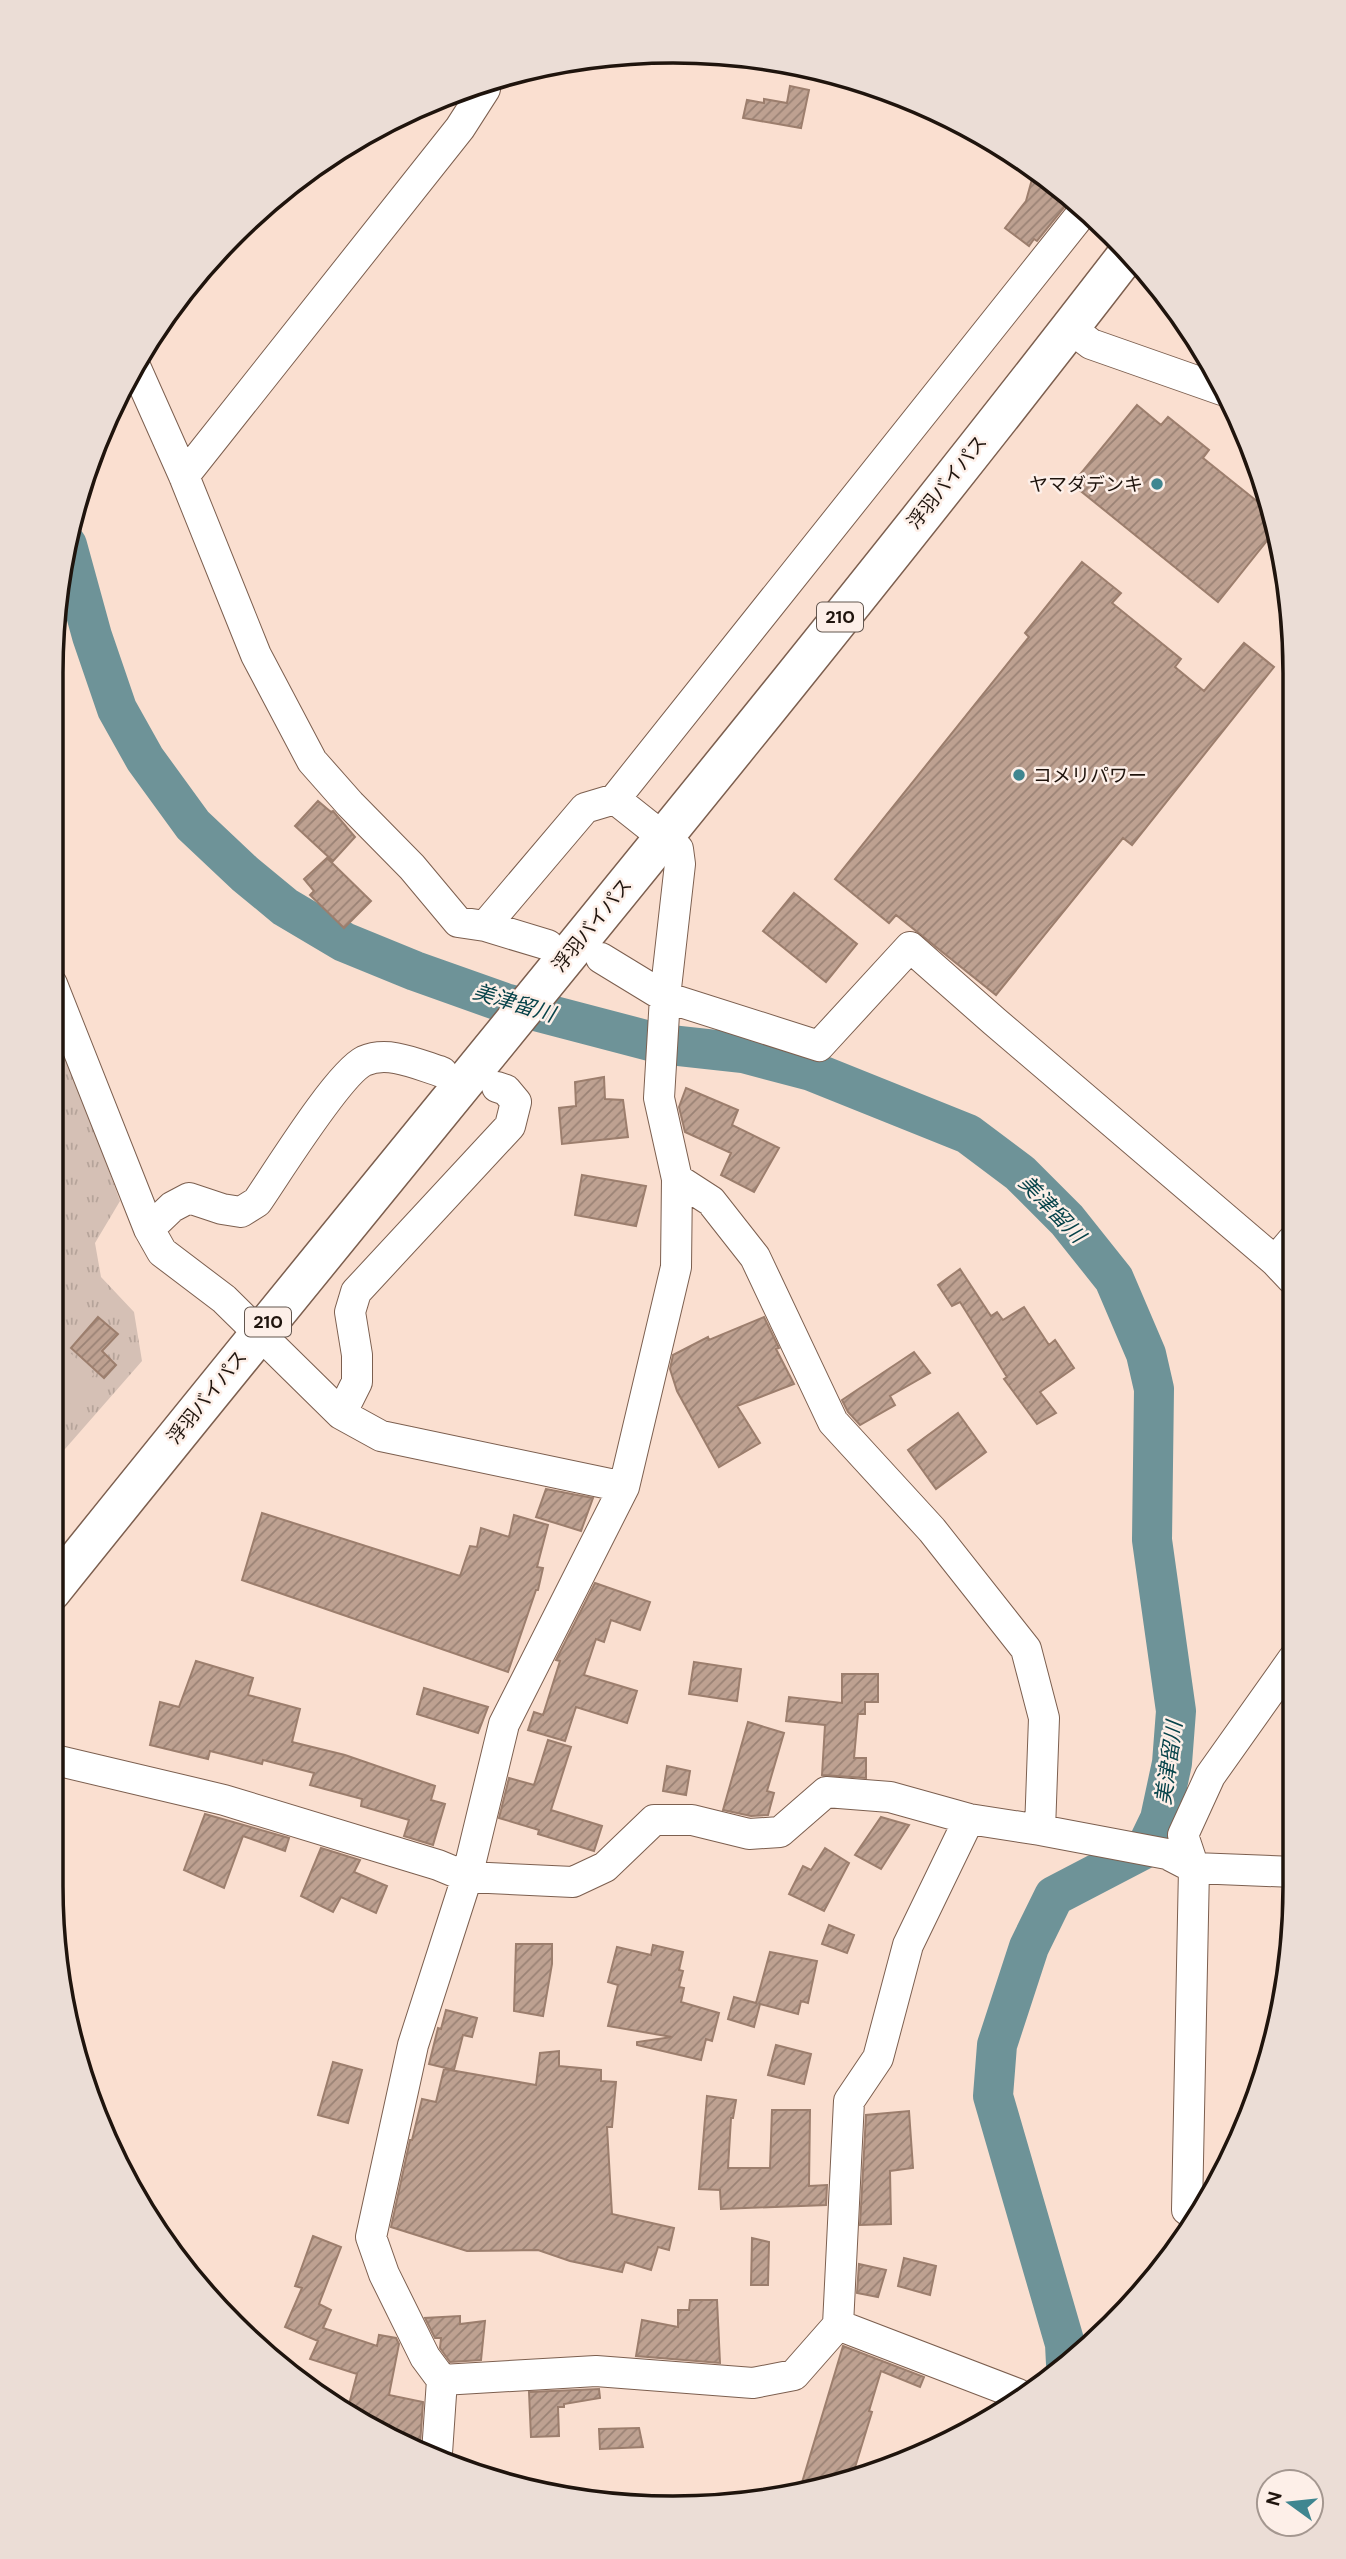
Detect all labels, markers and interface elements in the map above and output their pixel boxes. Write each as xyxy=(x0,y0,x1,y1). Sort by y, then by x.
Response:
street label: 浮羽バイパス xyxy=(902,430,992,534)
place label: ヤマダデンキ xyxy=(1029,472,1143,497)
marker: ヤマダデンキ xyxy=(1149,476,1165,492)
road number: 210 xyxy=(817,602,863,632)
place label: コメリパワー xyxy=(1033,763,1147,788)
marker: コメリパワー xyxy=(1011,767,1027,783)
street label: 浮羽バイパス xyxy=(547,873,637,977)
water label: 美津留川 xyxy=(470,977,560,1029)
water label: 美津留川 xyxy=(1013,1169,1093,1250)
road number: 210 xyxy=(245,1308,291,1336)
street label: 浮羽バイパス xyxy=(162,1345,252,1449)
water label: 美津留川 xyxy=(1149,1717,1189,1807)
north arrow xyxy=(1255,2468,1325,2538)
text: N xyxy=(1260,2489,1288,2509)

